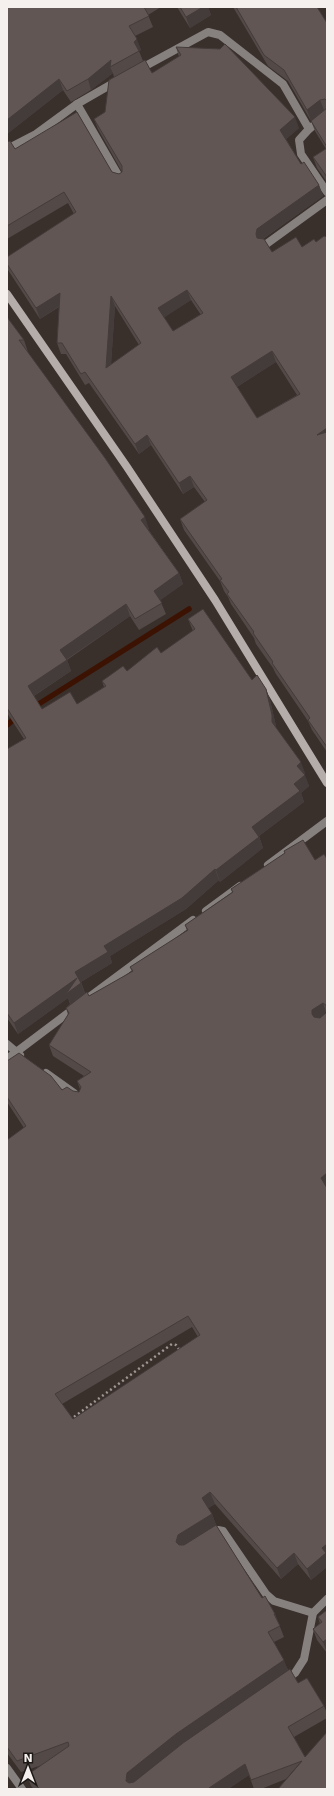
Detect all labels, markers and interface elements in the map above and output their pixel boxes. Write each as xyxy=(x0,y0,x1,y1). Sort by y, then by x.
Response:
north arrow xyxy=(8,1748,48,1788)
text: N xyxy=(23,1752,33,1765)

